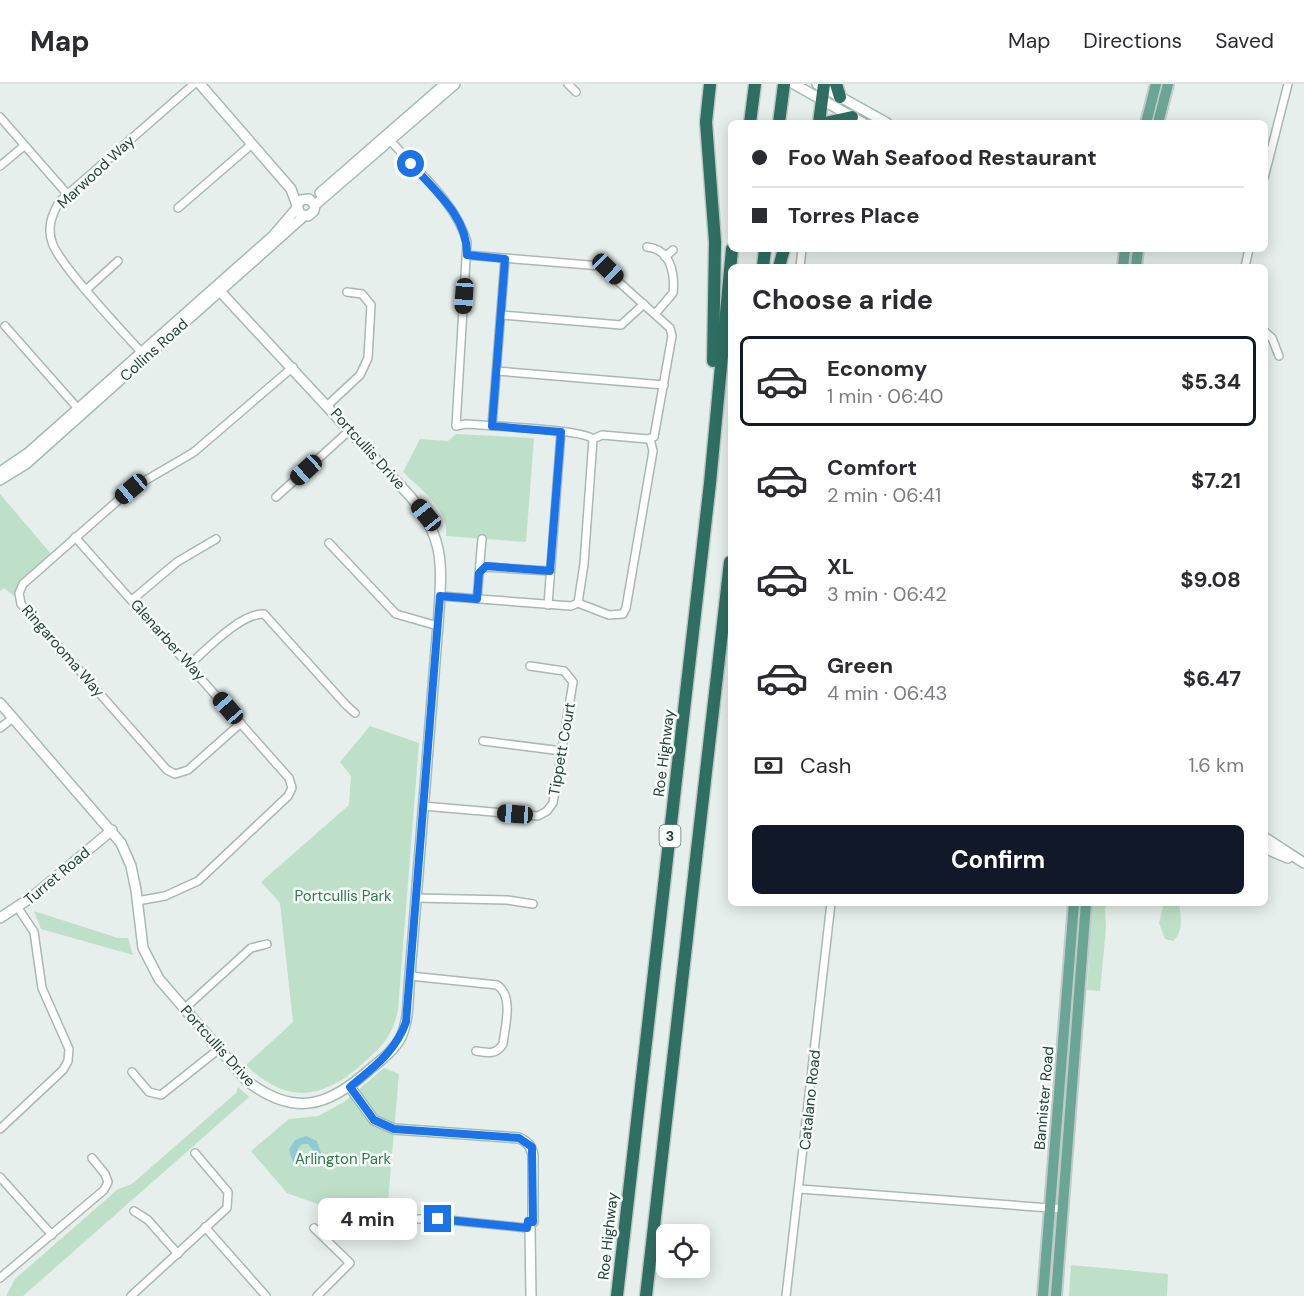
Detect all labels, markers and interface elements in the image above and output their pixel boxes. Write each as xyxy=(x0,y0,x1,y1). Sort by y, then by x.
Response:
text: Map xyxy=(30,23,90,60)
text: Map xyxy=(1008,27,1050,55)
text: Directions xyxy=(1083,27,1182,55)
text: Saved xyxy=(1215,27,1274,55)
street label: Marwood Way xyxy=(53,131,139,213)
text: Foo Wah Seafood Restaurant xyxy=(788,143,1097,172)
route start xyxy=(397,150,424,177)
text: Torres Place xyxy=(788,201,919,230)
car xyxy=(589,250,627,288)
car xyxy=(454,277,474,315)
text: Choose a ride xyxy=(752,282,933,317)
street label: Collins Road xyxy=(116,314,192,386)
icon: car xyxy=(755,354,809,408)
text: Economy xyxy=(827,354,927,383)
text: $5.34 xyxy=(1181,367,1241,396)
text: 1 min · 06:40 xyxy=(827,383,943,409)
street label: Portcullis Drive xyxy=(326,404,410,494)
car xyxy=(287,451,325,489)
icon: car xyxy=(755,453,809,507)
text: Comfort xyxy=(827,453,917,482)
text: $7.21 xyxy=(1191,466,1241,495)
car xyxy=(111,471,151,507)
text: 2 min · 06:41 xyxy=(827,482,941,508)
car xyxy=(408,495,444,535)
icon: car xyxy=(755,552,809,606)
text: XL xyxy=(827,552,854,581)
text: $9.08 xyxy=(1180,565,1241,594)
text: 3 min · 06:42 xyxy=(827,581,947,607)
street label: Glenarber Way xyxy=(126,595,210,685)
street label: Ringarooma Way xyxy=(17,601,109,702)
icon: car xyxy=(755,651,809,705)
text: Green xyxy=(827,651,893,680)
text: $6.47 xyxy=(1183,664,1241,693)
text: 4 min · 06:43 xyxy=(827,680,947,706)
car xyxy=(209,689,247,727)
street label: Tippett Court xyxy=(544,701,580,797)
street label: Roe Highway xyxy=(649,707,679,798)
icon: cash xyxy=(752,749,785,782)
text: Cash xyxy=(800,751,851,780)
text: 1.6 km xyxy=(1189,752,1244,778)
car xyxy=(496,804,534,824)
road number: 3 xyxy=(660,825,680,847)
button: Confirm xyxy=(752,825,1244,894)
street label: Turret Road xyxy=(20,843,94,909)
park label: Portcullis Park xyxy=(295,886,392,906)
street label: Portcullis Drive xyxy=(176,1001,260,1091)
street label: Bannister Road xyxy=(1030,1045,1058,1151)
street label: Catalano Road xyxy=(795,1049,825,1151)
park label: Arlington Park xyxy=(295,1149,392,1169)
street label: Roe Highway xyxy=(593,1190,623,1281)
callout: 4 min xyxy=(318,1198,417,1240)
route end xyxy=(424,1205,451,1232)
text: 4 min xyxy=(340,1206,395,1232)
map controls xyxy=(656,1224,710,1278)
button: locate xyxy=(656,1224,710,1278)

